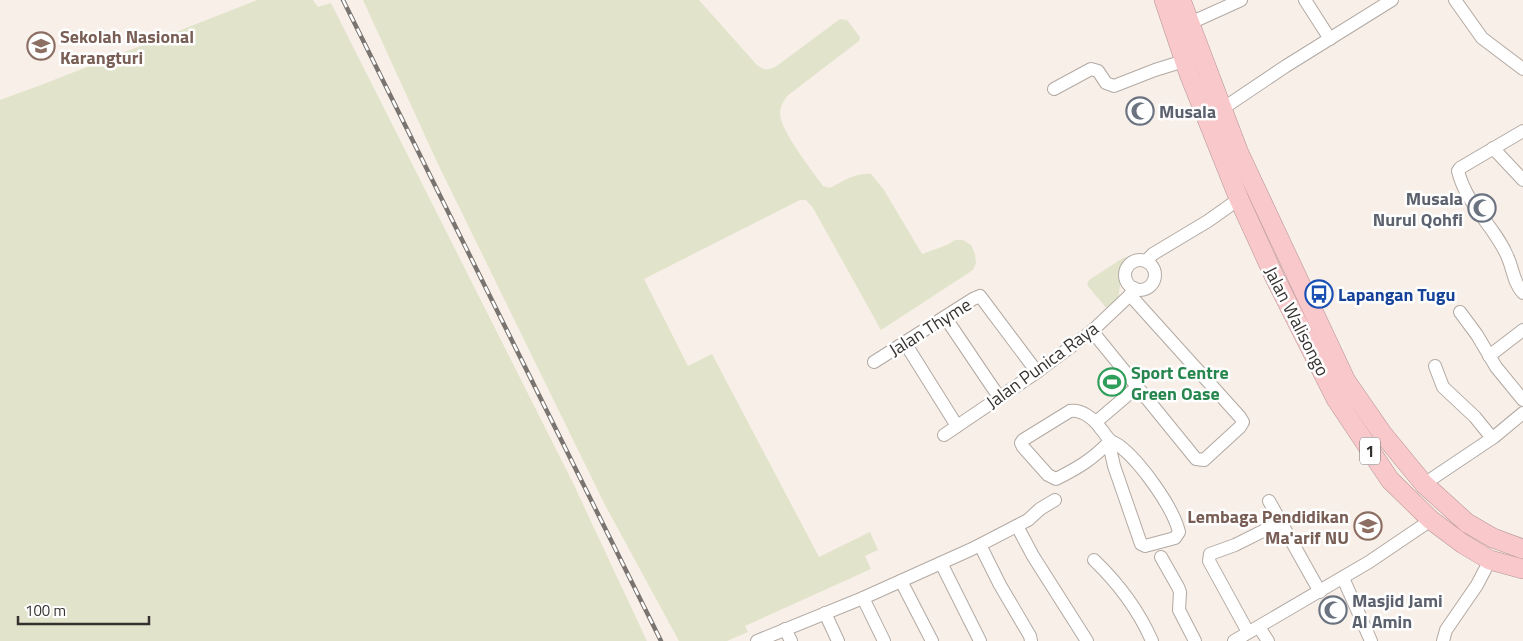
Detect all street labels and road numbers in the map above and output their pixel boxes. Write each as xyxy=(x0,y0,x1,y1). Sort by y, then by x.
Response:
street label: Jalan Walisongo xyxy=(1258,261,1336,381)
street label: Jalan Thyme xyxy=(883,291,977,363)
street label: Jalan Punica Raya xyxy=(980,315,1104,415)
road number: 1 xyxy=(1360,438,1380,464)

